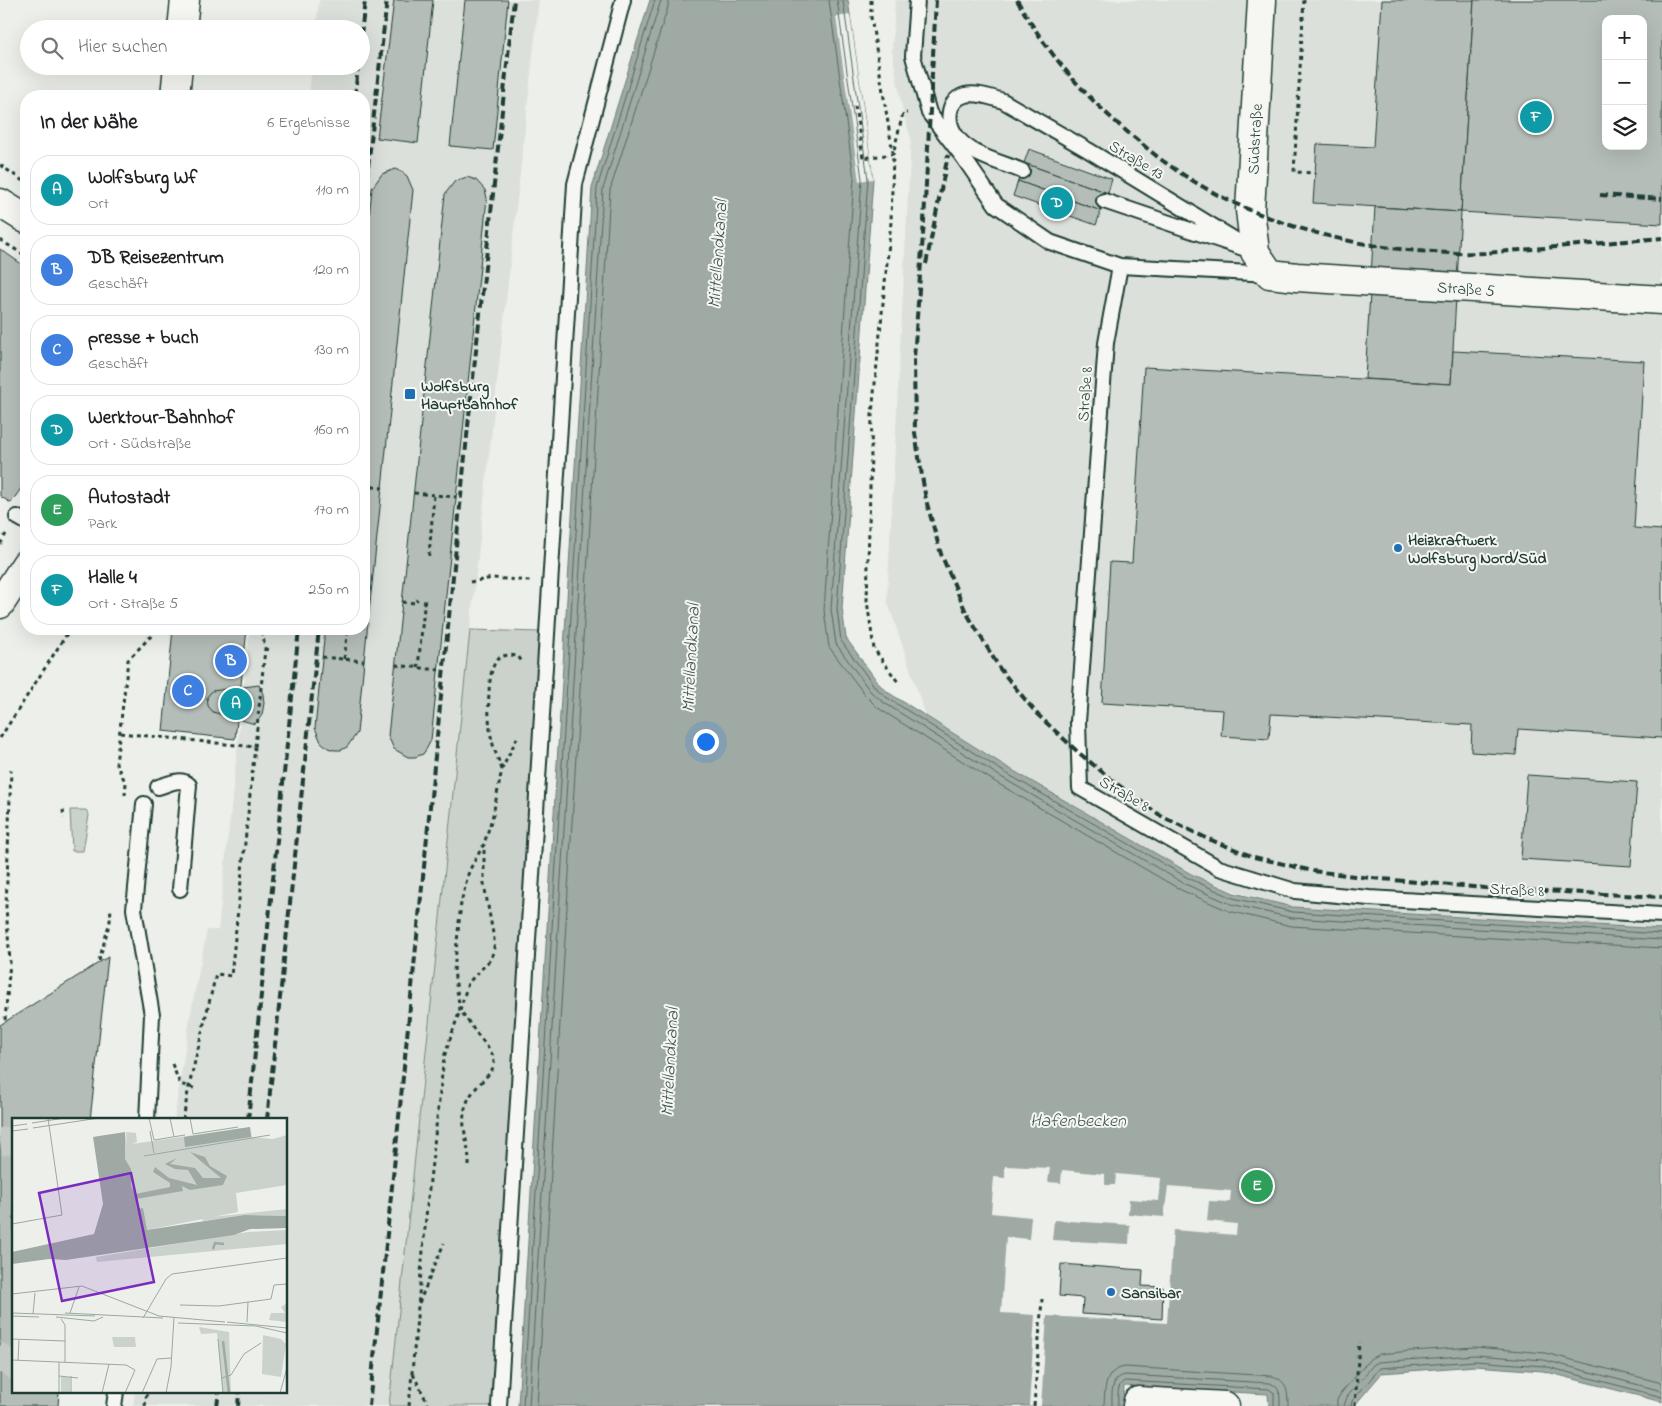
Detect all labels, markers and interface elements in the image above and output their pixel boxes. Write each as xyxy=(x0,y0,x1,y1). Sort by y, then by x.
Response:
map controls xyxy=(1602,15,1647,150)
button: + xyxy=(1602,15,1647,60)
search box xyxy=(20,20,370,75)
icon: search xyxy=(38,34,66,62)
text: Hier suchen xyxy=(78,34,167,61)
button: − xyxy=(1602,60,1647,105)
pin: F xyxy=(1520,98,1552,136)
street label: Südstraße xyxy=(1242,102,1270,175)
button: layers xyxy=(1602,105,1647,150)
text: In der Nähe xyxy=(40,108,138,138)
text: 6 Ergebnisse xyxy=(267,111,350,135)
street label: Straße 13 xyxy=(1104,135,1168,187)
text: Wolfsburg Wf xyxy=(88,165,197,192)
text: A xyxy=(52,178,62,202)
text: 110 m xyxy=(315,178,349,202)
pin: D xyxy=(1041,184,1073,222)
text: Ort xyxy=(88,192,109,216)
water label: Mittellandkanal xyxy=(702,197,736,309)
text: DB Reisezentrum xyxy=(88,245,224,272)
text: B xyxy=(52,258,62,282)
text: 120 m xyxy=(313,258,349,282)
text: Geschäft xyxy=(88,272,148,296)
street label: Straße 5 xyxy=(1436,276,1496,304)
text: presse + buch xyxy=(88,325,199,352)
text: C xyxy=(53,338,61,362)
text: 130 m xyxy=(314,338,349,362)
text: Geschäft xyxy=(88,352,148,376)
street label: Straße 8 xyxy=(1072,366,1100,422)
place label: Wolfsburg Hauptbahnhof xyxy=(421,375,519,417)
marker: Wolfsburg Hauptbahnhof xyxy=(403,387,417,401)
text: Werktour-Bahnhof xyxy=(88,405,235,432)
text: D xyxy=(51,418,63,442)
text: 160 m xyxy=(314,418,349,442)
text: Ort · Südstraße xyxy=(88,432,191,456)
text: Autostadt xyxy=(88,485,170,512)
text: E xyxy=(52,498,62,522)
text: 170 m xyxy=(314,498,349,522)
text: Park xyxy=(88,512,117,536)
place label: Heizkraftwerk Wolfsburg Nord/Süd xyxy=(1408,529,1547,572)
marker: Heizkraftwerk Wolfsburg Nord/Süd xyxy=(1392,542,1404,554)
text: Halle 4 xyxy=(88,565,137,592)
text: F xyxy=(52,578,62,602)
text: 250 m xyxy=(309,578,349,602)
text: Ort · Straße 5 xyxy=(88,592,178,616)
water label: Mittellandkanal xyxy=(676,601,708,713)
pin: B xyxy=(215,642,247,680)
pin: C xyxy=(172,672,204,710)
pin: A xyxy=(220,685,252,723)
your location xyxy=(693,729,719,755)
street label: Straße 8 xyxy=(1094,771,1154,819)
street label: Straße 8 xyxy=(1489,878,1545,904)
water label: Mittellandkanal xyxy=(655,1005,687,1117)
water label: Hafenbecken xyxy=(1030,1109,1127,1135)
inset map xyxy=(12,1118,288,1394)
pin: E xyxy=(1241,1167,1273,1205)
place label: Sansibar xyxy=(1121,1282,1182,1306)
marker: Sansibar xyxy=(1105,1286,1117,1298)

